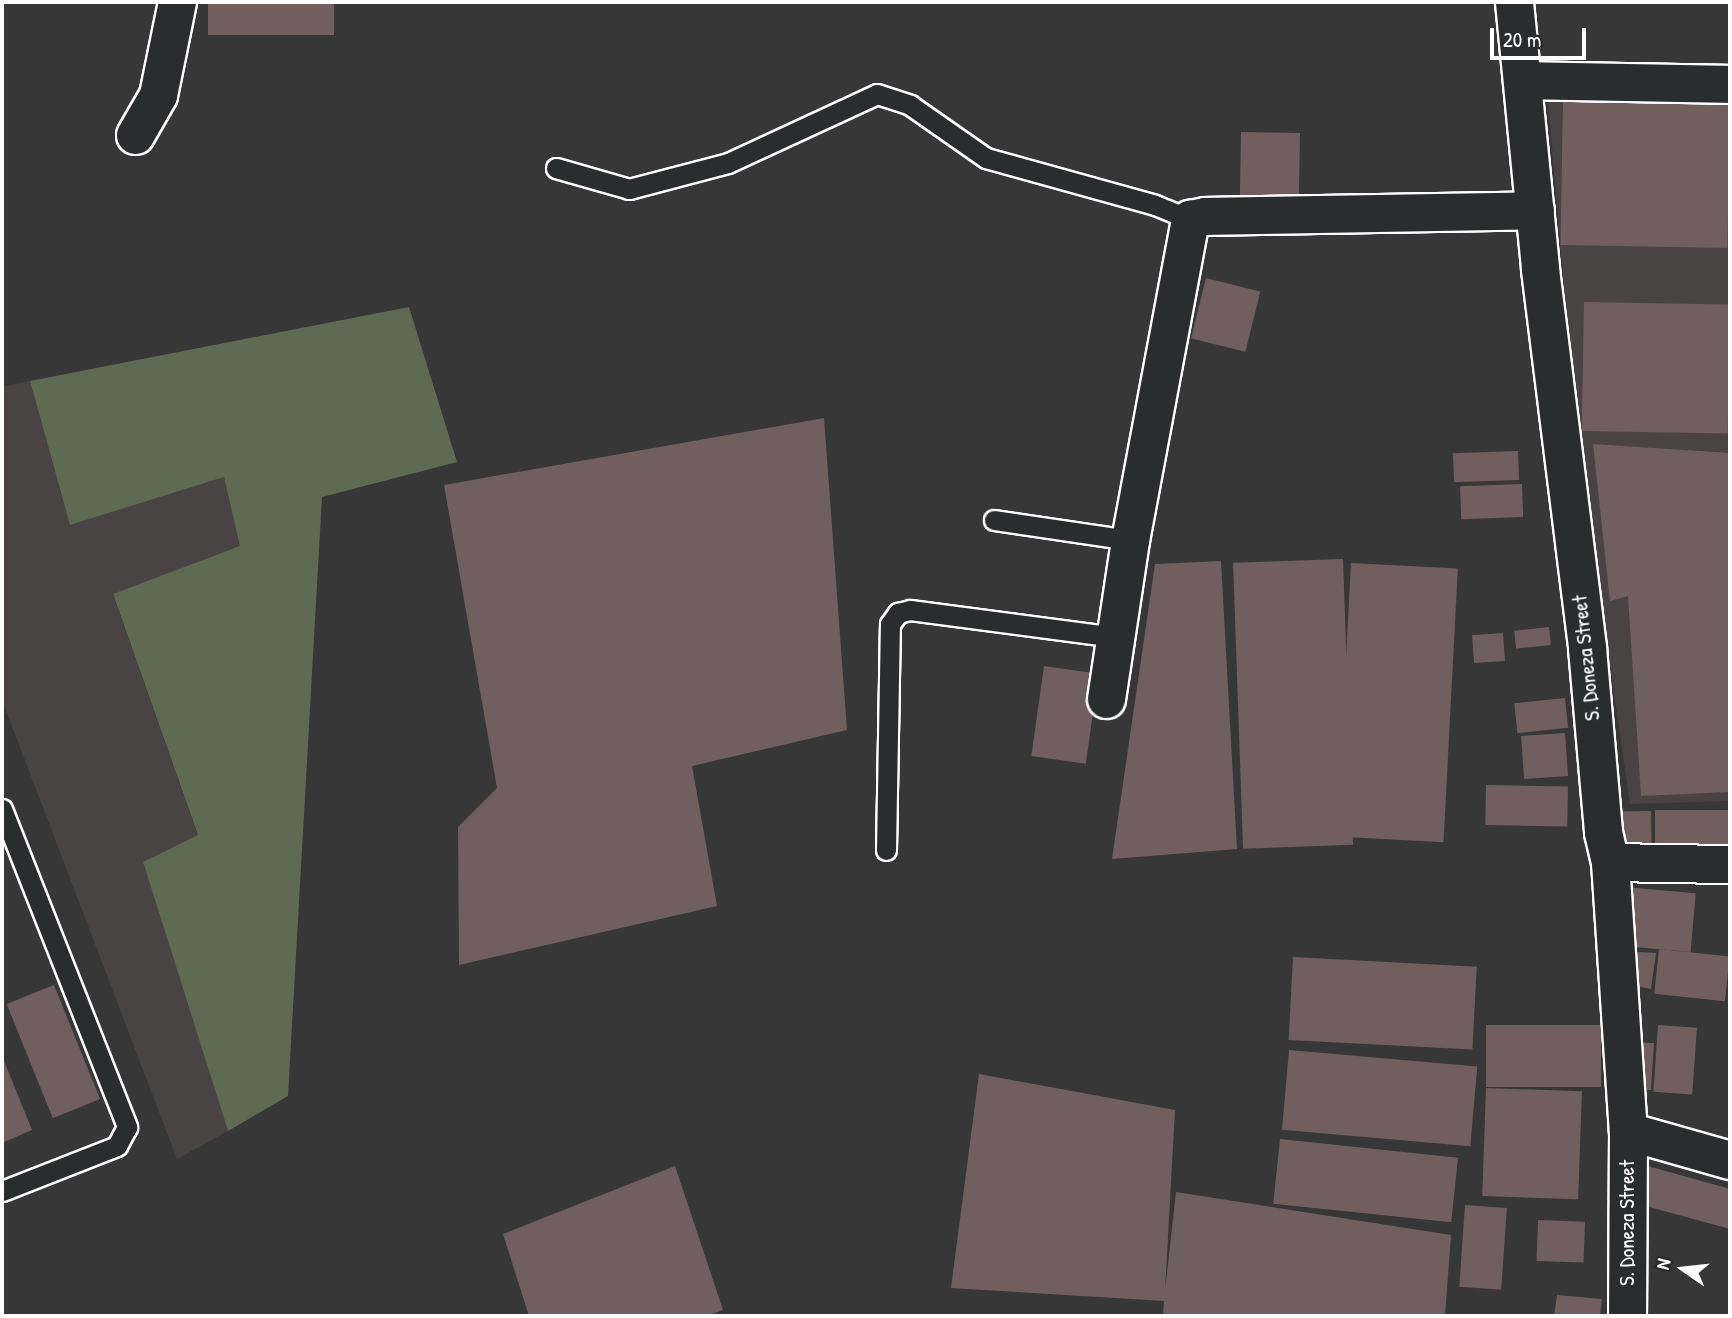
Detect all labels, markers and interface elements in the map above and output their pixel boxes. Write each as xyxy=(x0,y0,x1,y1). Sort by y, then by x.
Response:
scale bar xyxy=(1494,14,1590,58)
text: 20 m xyxy=(1503,25,1541,54)
street label: S. Doneza Street xyxy=(1567,594,1605,722)
street label: S. Doneza Street xyxy=(1614,1160,1640,1286)
north arrow xyxy=(1648,1234,1718,1304)
text: N xyxy=(1649,1256,1676,1272)

